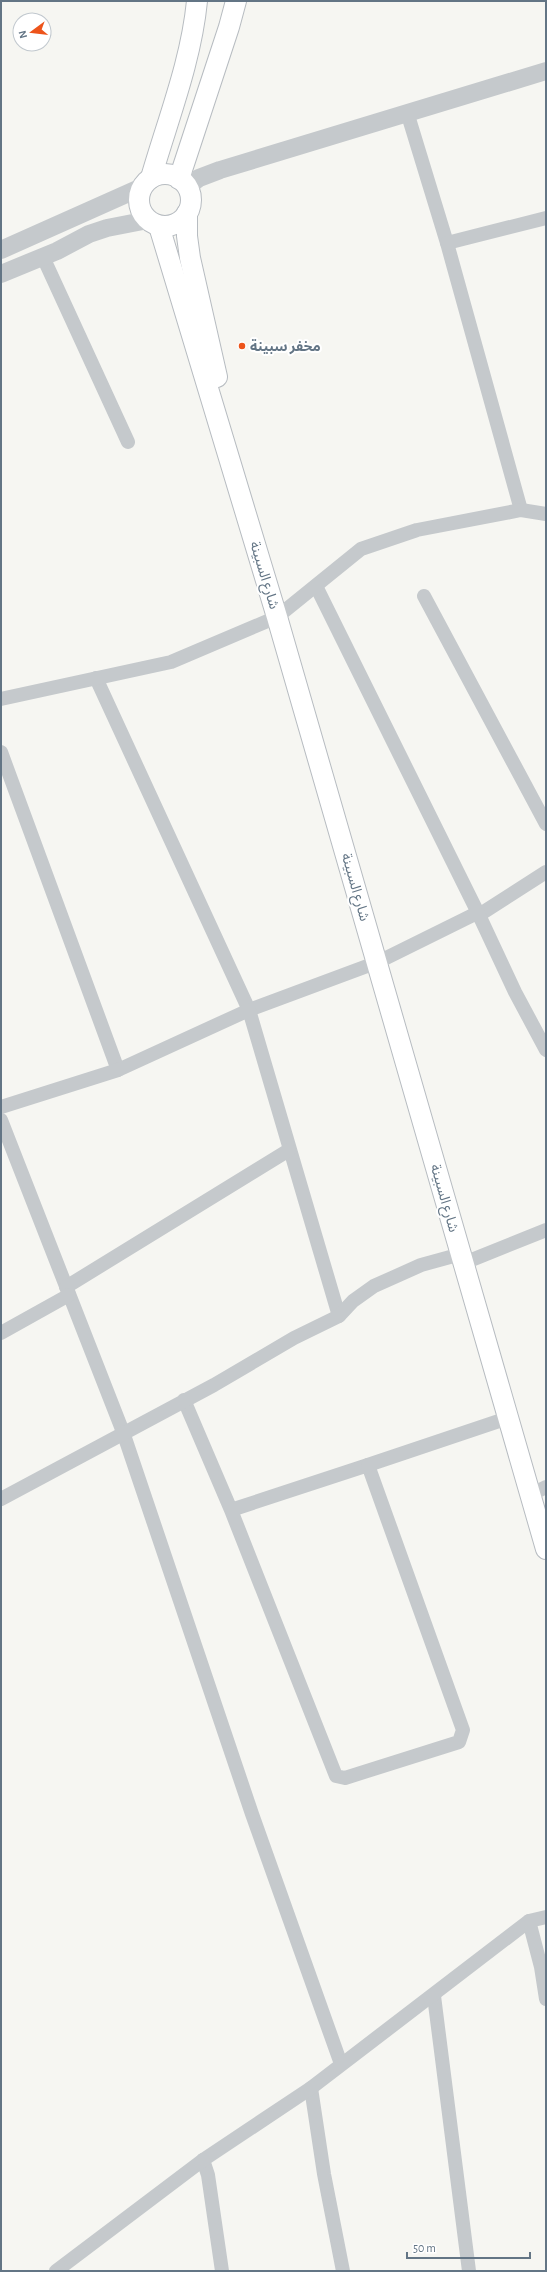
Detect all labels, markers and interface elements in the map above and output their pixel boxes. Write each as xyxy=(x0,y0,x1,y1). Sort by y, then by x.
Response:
north arrow xyxy=(12,12,52,52)
text: N xyxy=(17,29,29,40)
place label: مخفر سبينة xyxy=(250,339,321,355)
marker: مخفر سبينة xyxy=(237,341,247,351)
street label: شارع السبينة xyxy=(244,540,281,612)
street label: شارع السبينة xyxy=(336,852,371,924)
street label: شارع السبينة xyxy=(425,1163,460,1235)
scale bar xyxy=(407,2234,530,2260)
text: 50 m xyxy=(413,2242,436,2254)

